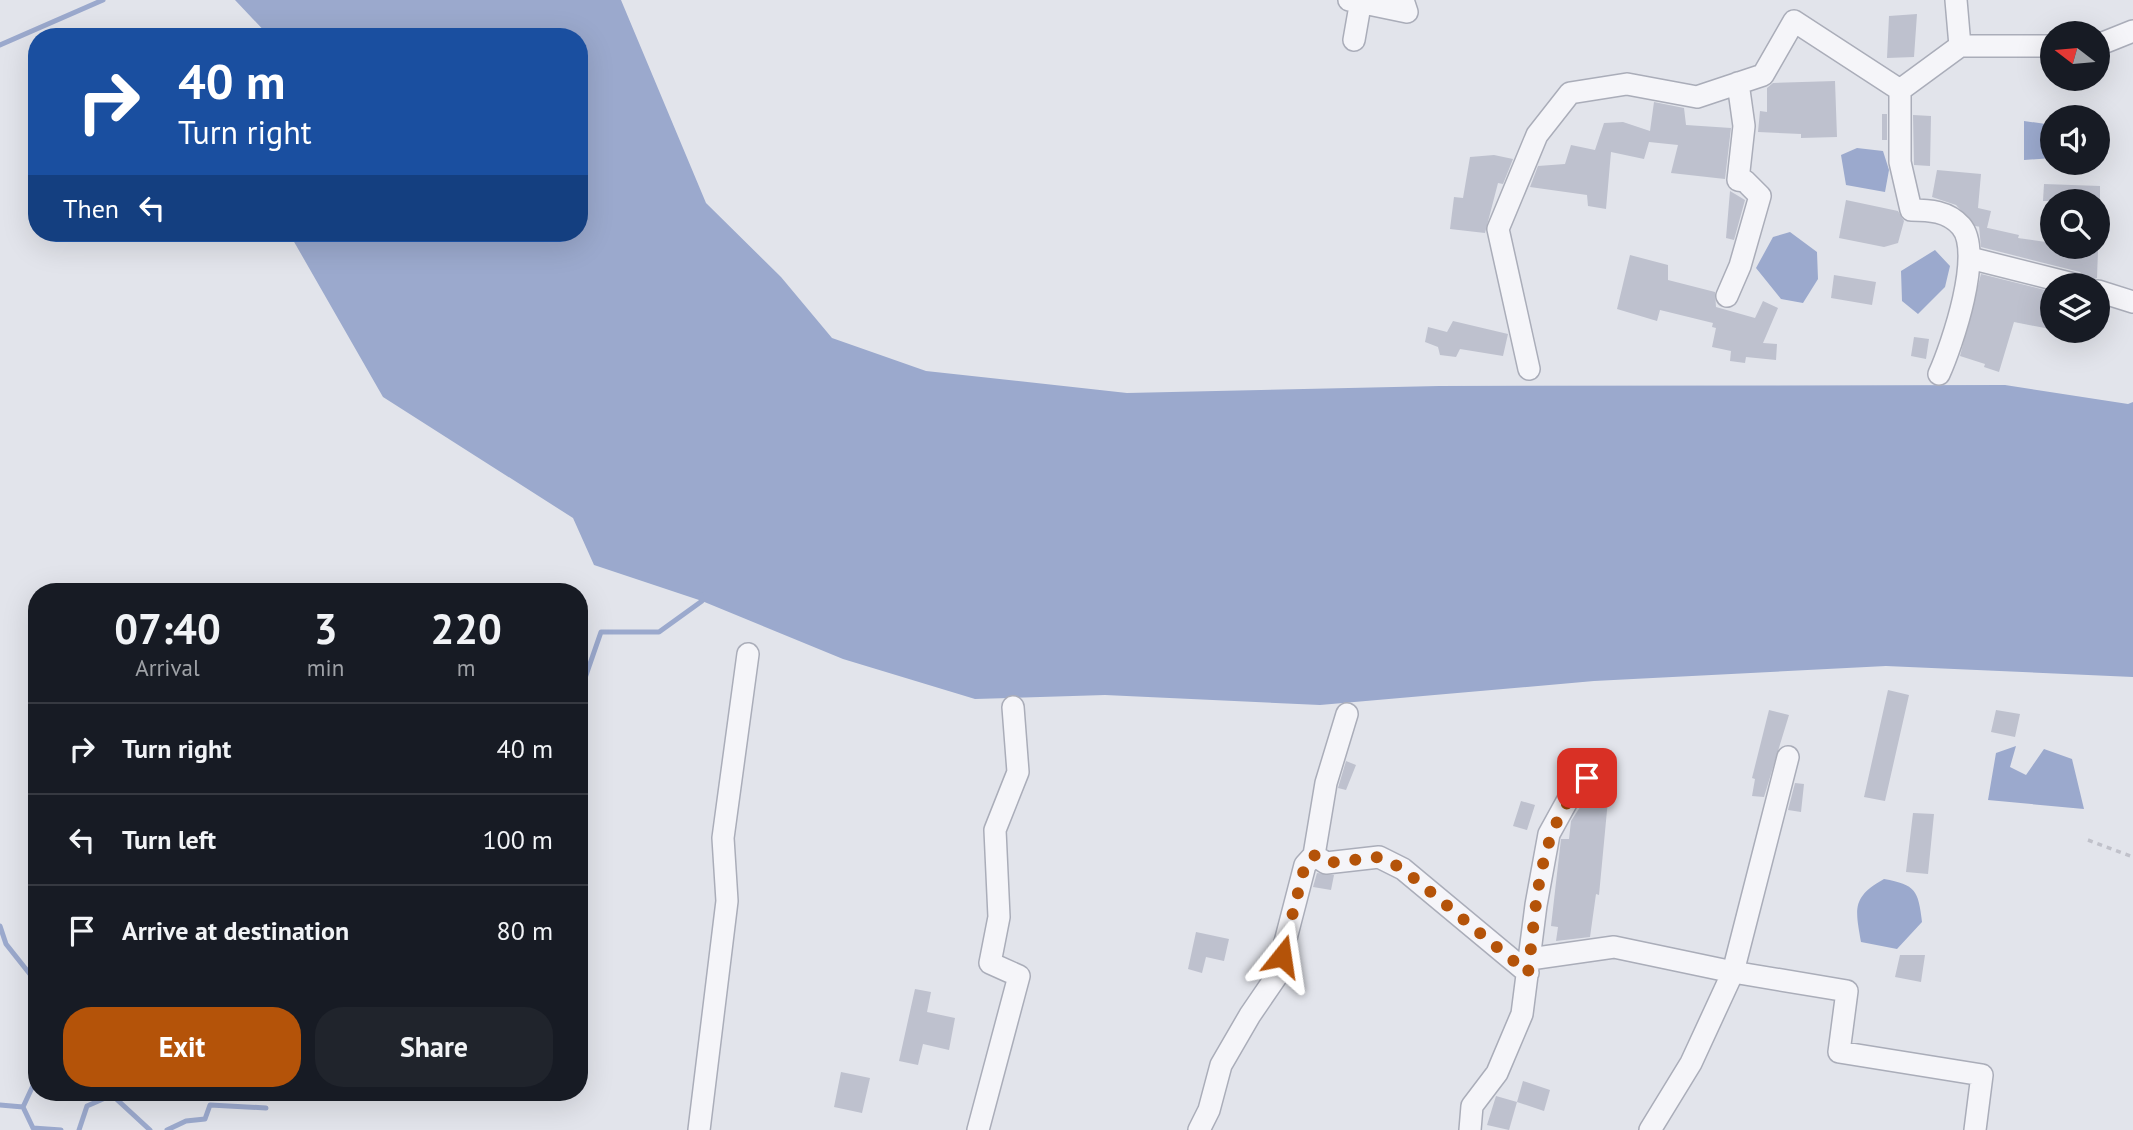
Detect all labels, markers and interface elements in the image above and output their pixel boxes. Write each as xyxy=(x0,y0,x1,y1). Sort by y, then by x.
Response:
north arrow xyxy=(2040,21,2110,91)
map controls xyxy=(2040,21,2110,343)
text: 40 m xyxy=(178,49,285,113)
icon: right xyxy=(63,56,154,147)
button: sound xyxy=(2040,105,2110,175)
text: Turn right xyxy=(178,111,312,153)
icon: left xyxy=(133,189,171,227)
button: search xyxy=(2040,189,2110,259)
text: Then xyxy=(63,192,119,225)
button: layers xyxy=(2040,273,2110,343)
text: 07:40 xyxy=(114,601,221,656)
text: 3 xyxy=(314,601,337,656)
text: 220 xyxy=(430,601,502,656)
text: Arrival xyxy=(135,653,200,682)
text: min xyxy=(307,653,344,682)
text: m xyxy=(457,653,475,682)
icon: right xyxy=(63,730,101,768)
text: Turn right xyxy=(122,732,231,765)
text: 40 m xyxy=(497,732,553,765)
pin xyxy=(1557,748,1617,808)
icon: arrive xyxy=(1568,759,1606,797)
icon: left xyxy=(63,821,101,859)
text: Turn left xyxy=(122,823,216,856)
text: 100 m xyxy=(482,823,553,856)
icon: arrive xyxy=(63,912,101,950)
text: Arrive at destination xyxy=(122,914,349,947)
text: 80 m xyxy=(497,914,553,947)
position arrow xyxy=(1245,919,1319,993)
button: Exit xyxy=(63,1007,301,1087)
button: Share xyxy=(315,1007,553,1087)

